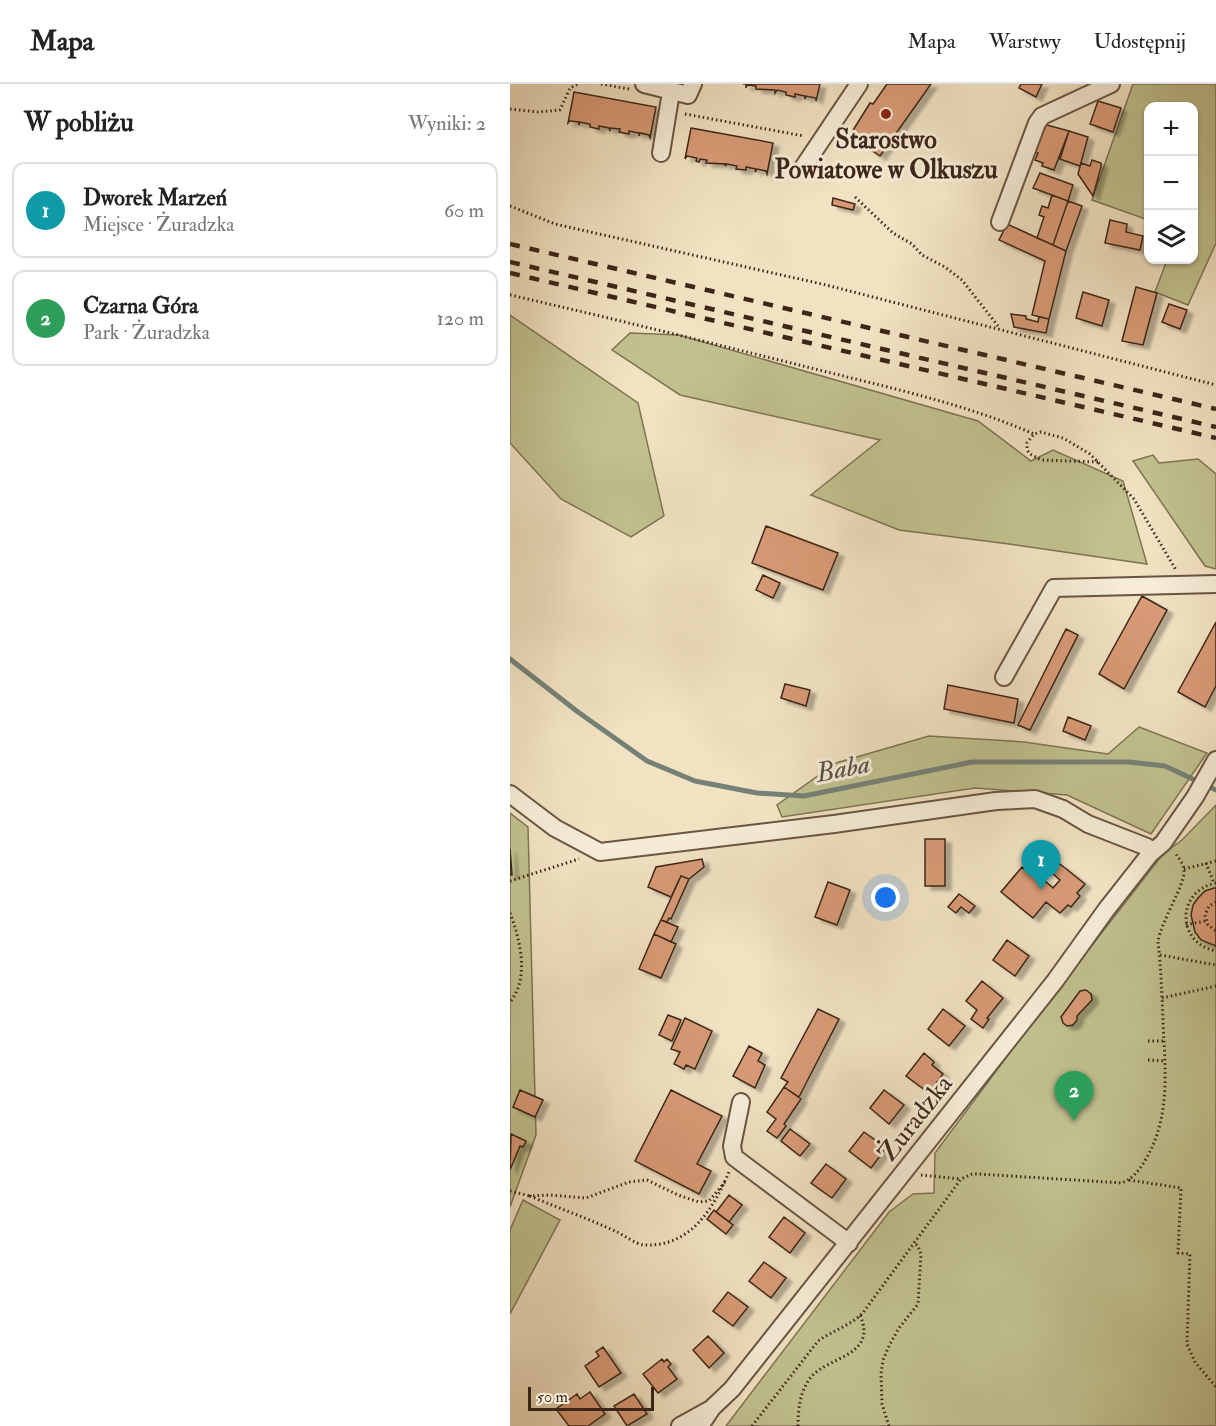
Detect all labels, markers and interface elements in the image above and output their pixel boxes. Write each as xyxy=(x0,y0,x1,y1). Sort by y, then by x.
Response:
text: Mapa xyxy=(30,24,94,59)
text: Mapa xyxy=(908,28,956,55)
text: Warstwy xyxy=(989,28,1061,55)
text: Udostępnij xyxy=(1094,28,1186,55)
map controls xyxy=(1144,102,1198,264)
button: + xyxy=(1144,102,1198,156)
text: W pobliżu xyxy=(24,107,134,139)
marker: Starostwo Powiatowe w Olkuszu xyxy=(879,107,893,121)
text: Wyniki: 2 xyxy=(408,111,486,136)
place label: Starostwo Powiatowe w Olkuszu xyxy=(774,124,998,186)
button: − xyxy=(1144,156,1198,210)
text: Dworek Marzeń xyxy=(83,184,227,212)
text: 1 xyxy=(42,198,49,223)
text: 60 m xyxy=(444,198,484,223)
button: layers xyxy=(1144,210,1198,264)
text: Miejsce · Żuradzka xyxy=(83,212,234,237)
text: Czarna Góra xyxy=(83,292,198,320)
text: 2 xyxy=(40,306,51,331)
text: 120 m xyxy=(437,306,484,331)
text: Park · Żuradzka xyxy=(83,320,210,345)
water label: Baba xyxy=(811,747,873,790)
pin: 1 xyxy=(1022,840,1060,890)
your location xyxy=(871,883,900,912)
street label: Żuradzka xyxy=(870,1067,960,1169)
pin: 2 xyxy=(1054,1072,1094,1121)
scale bar xyxy=(528,1384,654,1412)
text: 50 m xyxy=(537,1387,568,1407)

